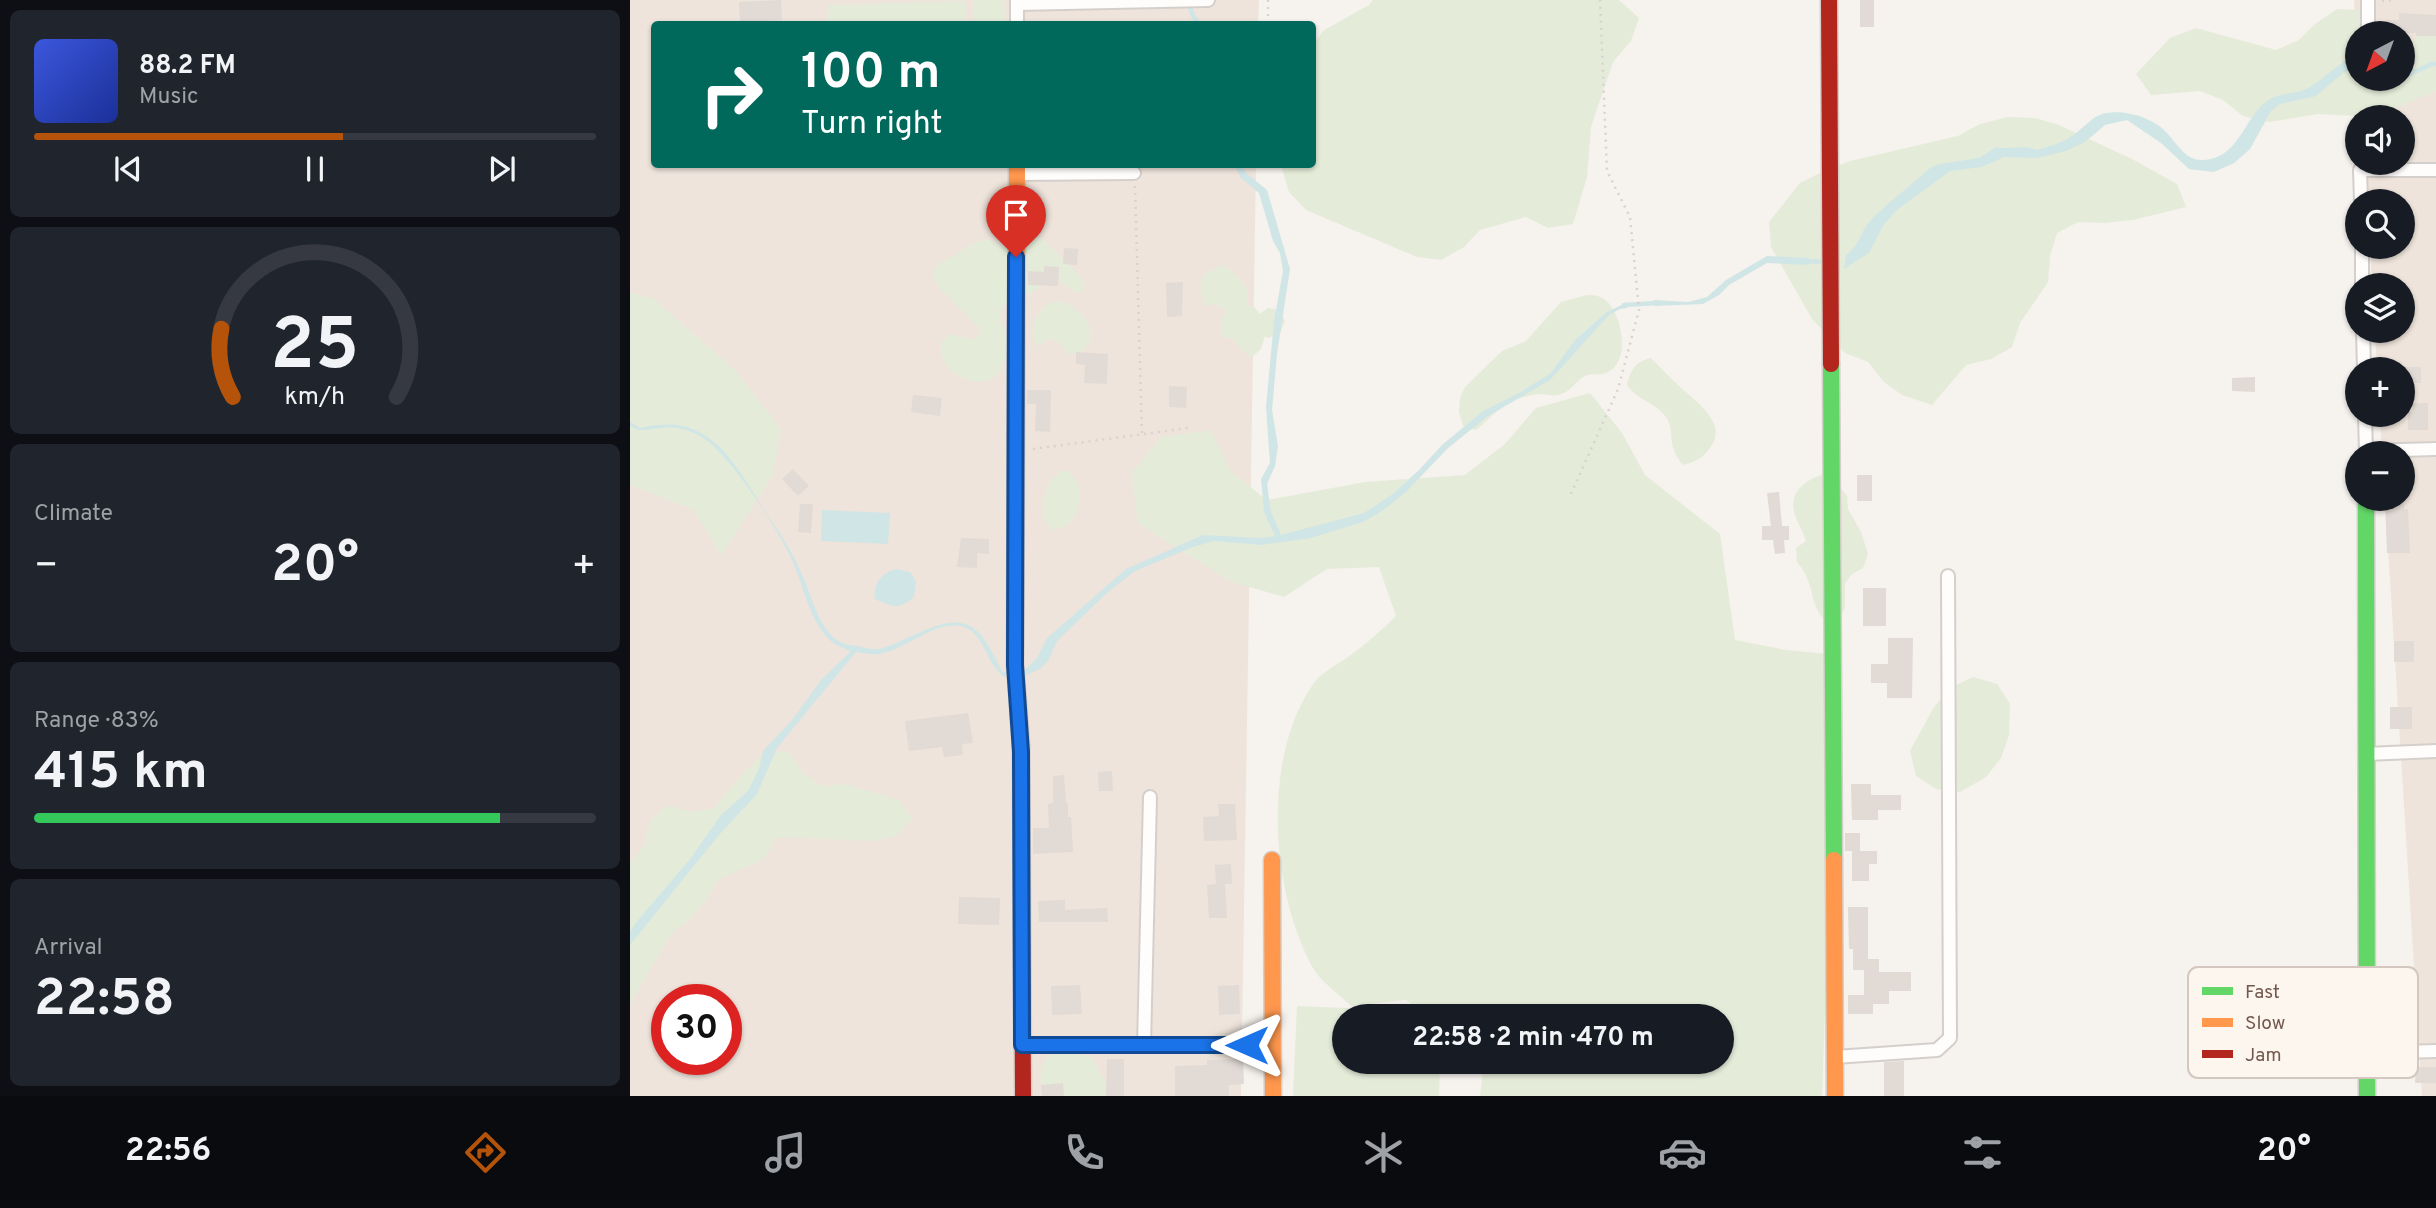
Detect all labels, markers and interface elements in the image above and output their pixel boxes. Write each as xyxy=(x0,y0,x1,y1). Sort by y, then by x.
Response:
north arrow xyxy=(2345,21,2415,91)
map controls xyxy=(2345,21,2415,511)
text: 100 m xyxy=(801,44,940,106)
icon: right xyxy=(686,49,777,140)
text: 88.2 FM xyxy=(139,50,236,83)
text: Music xyxy=(139,83,199,112)
text: Turn right xyxy=(801,105,943,145)
button: sound xyxy=(2345,105,2415,175)
icon: previous xyxy=(109,150,147,188)
icon: pause xyxy=(296,150,334,188)
icon: next xyxy=(483,150,521,188)
pin xyxy=(986,185,1046,257)
button: search xyxy=(2345,189,2415,259)
icon: arrive xyxy=(997,196,1035,234)
button: layers xyxy=(2345,273,2415,343)
text: 25 xyxy=(271,303,360,395)
button: + xyxy=(2345,357,2415,427)
text: km/h xyxy=(285,382,345,414)
button: − xyxy=(2345,441,2415,511)
text: Climate xyxy=(34,500,113,529)
text: 20° xyxy=(271,534,359,600)
text: − xyxy=(34,543,59,592)
text: + xyxy=(571,543,596,592)
text: Range · 83% xyxy=(34,707,159,736)
text: 415 km xyxy=(34,741,208,807)
text: Arrival xyxy=(34,934,103,963)
legend xyxy=(2188,967,2418,1078)
text: 22:58 xyxy=(34,968,175,1034)
text: Fast xyxy=(2245,981,2280,1005)
speed limit sign: 30 xyxy=(651,984,742,1075)
position arrow xyxy=(1210,1008,1284,1082)
text: Slow xyxy=(2245,1012,2285,1036)
text: 22:58 · 2 min · 470 m xyxy=(1412,1022,1654,1055)
text: Jam xyxy=(2245,1044,2282,1068)
icon: directions xyxy=(461,1128,510,1177)
icon: music xyxy=(761,1128,810,1177)
icon: phone xyxy=(1060,1128,1109,1177)
icon: climate xyxy=(1359,1128,1408,1177)
icon: car xyxy=(1658,1128,1707,1177)
icon: filters xyxy=(1958,1128,2007,1177)
text: 22:56 xyxy=(125,1132,211,1172)
text: 20° xyxy=(2257,1132,2311,1172)

